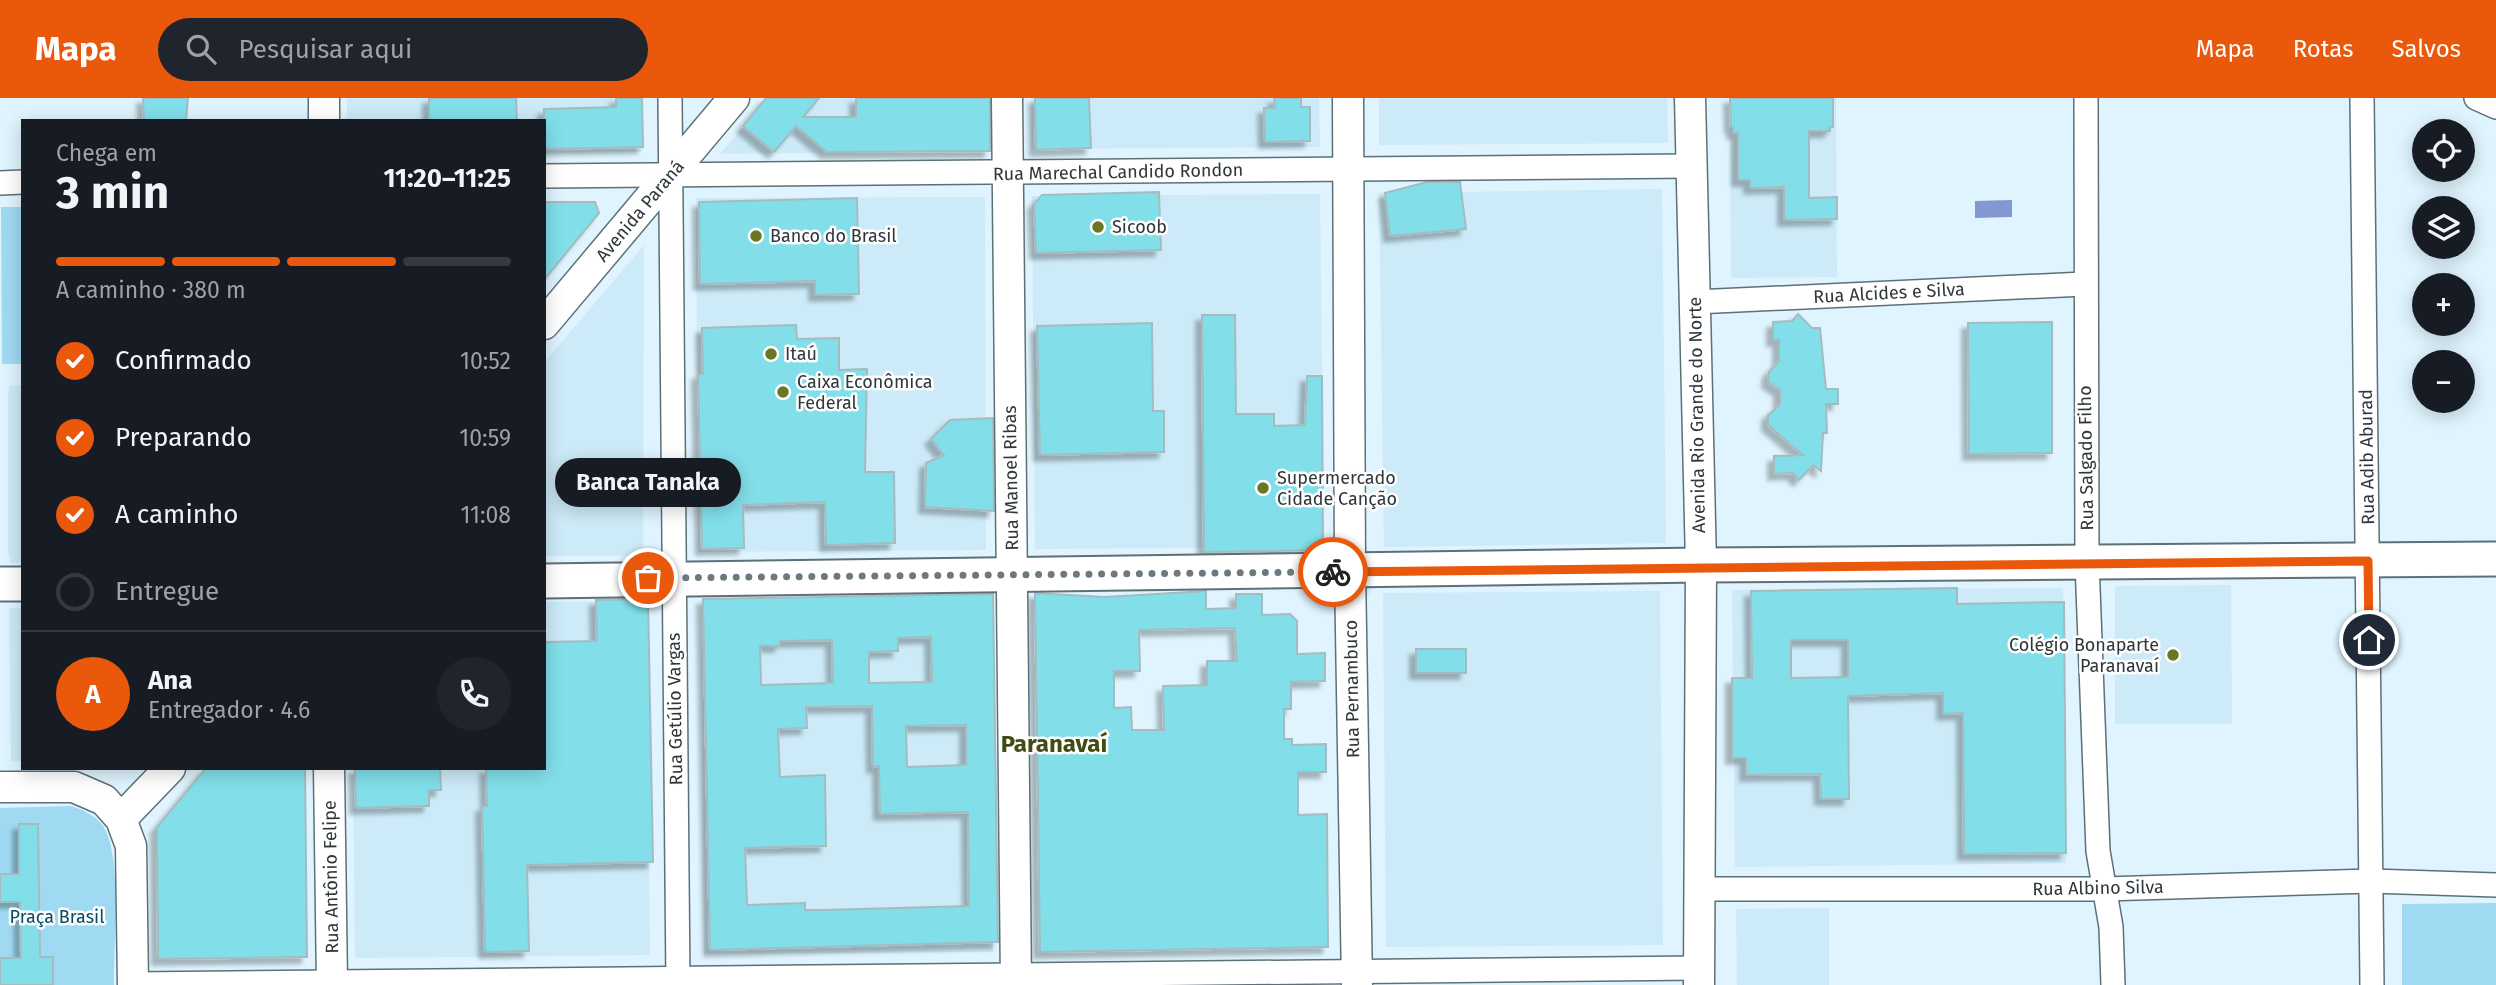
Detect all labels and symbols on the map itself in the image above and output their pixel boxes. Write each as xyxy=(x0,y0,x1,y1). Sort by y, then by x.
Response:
street label: Avenida Paraná xyxy=(591,156,689,266)
street label: Rua Marechal Candido Rondon xyxy=(993,159,1243,185)
place label: Sicoob xyxy=(1112,216,1167,238)
marker: Sicoob xyxy=(1090,219,1106,235)
place label: Banco do Brasil xyxy=(770,225,897,247)
marker: Banco do Brasil xyxy=(748,228,764,244)
street label: Rua Alcides e Silva xyxy=(1813,278,1965,308)
street label: Avenida Rio Grande do Norte xyxy=(1684,297,1710,533)
place label: Itaú xyxy=(785,343,817,365)
marker: Itaú xyxy=(763,346,779,362)
place label: Caixa Econômica Federal xyxy=(797,371,933,414)
marker: Caixa Econômica Federal xyxy=(775,384,791,400)
street label: Rua Salgado Filho xyxy=(2074,385,2098,531)
street label: Rua Adib Aburad xyxy=(2355,389,2379,525)
street label: Rua Manoel Ribas xyxy=(999,405,1023,551)
callout: Banca Tanaka xyxy=(555,459,741,508)
place label: Supermercado Cidade Canção xyxy=(1277,467,1397,510)
marker: Supermercado Cidade Canção xyxy=(1255,480,1271,496)
courier xyxy=(1298,537,1368,607)
pin xyxy=(618,548,678,608)
pin xyxy=(2339,610,2399,670)
street label: Rua Pernambuco xyxy=(1340,620,1364,758)
street label: Rua Getúlio Vargas xyxy=(663,633,687,785)
place label: Colégio Bonaparte Paranavaí xyxy=(2009,634,2159,677)
marker: Colégio Bonaparte Paranavaí xyxy=(2165,647,2181,663)
district label: Paranavaí xyxy=(1001,730,1108,758)
street label: Rua Antônio Felipe xyxy=(319,800,343,954)
street label: Rua Albino Silva xyxy=(2032,876,2164,900)
park label: Praça Brasil xyxy=(10,906,104,928)

